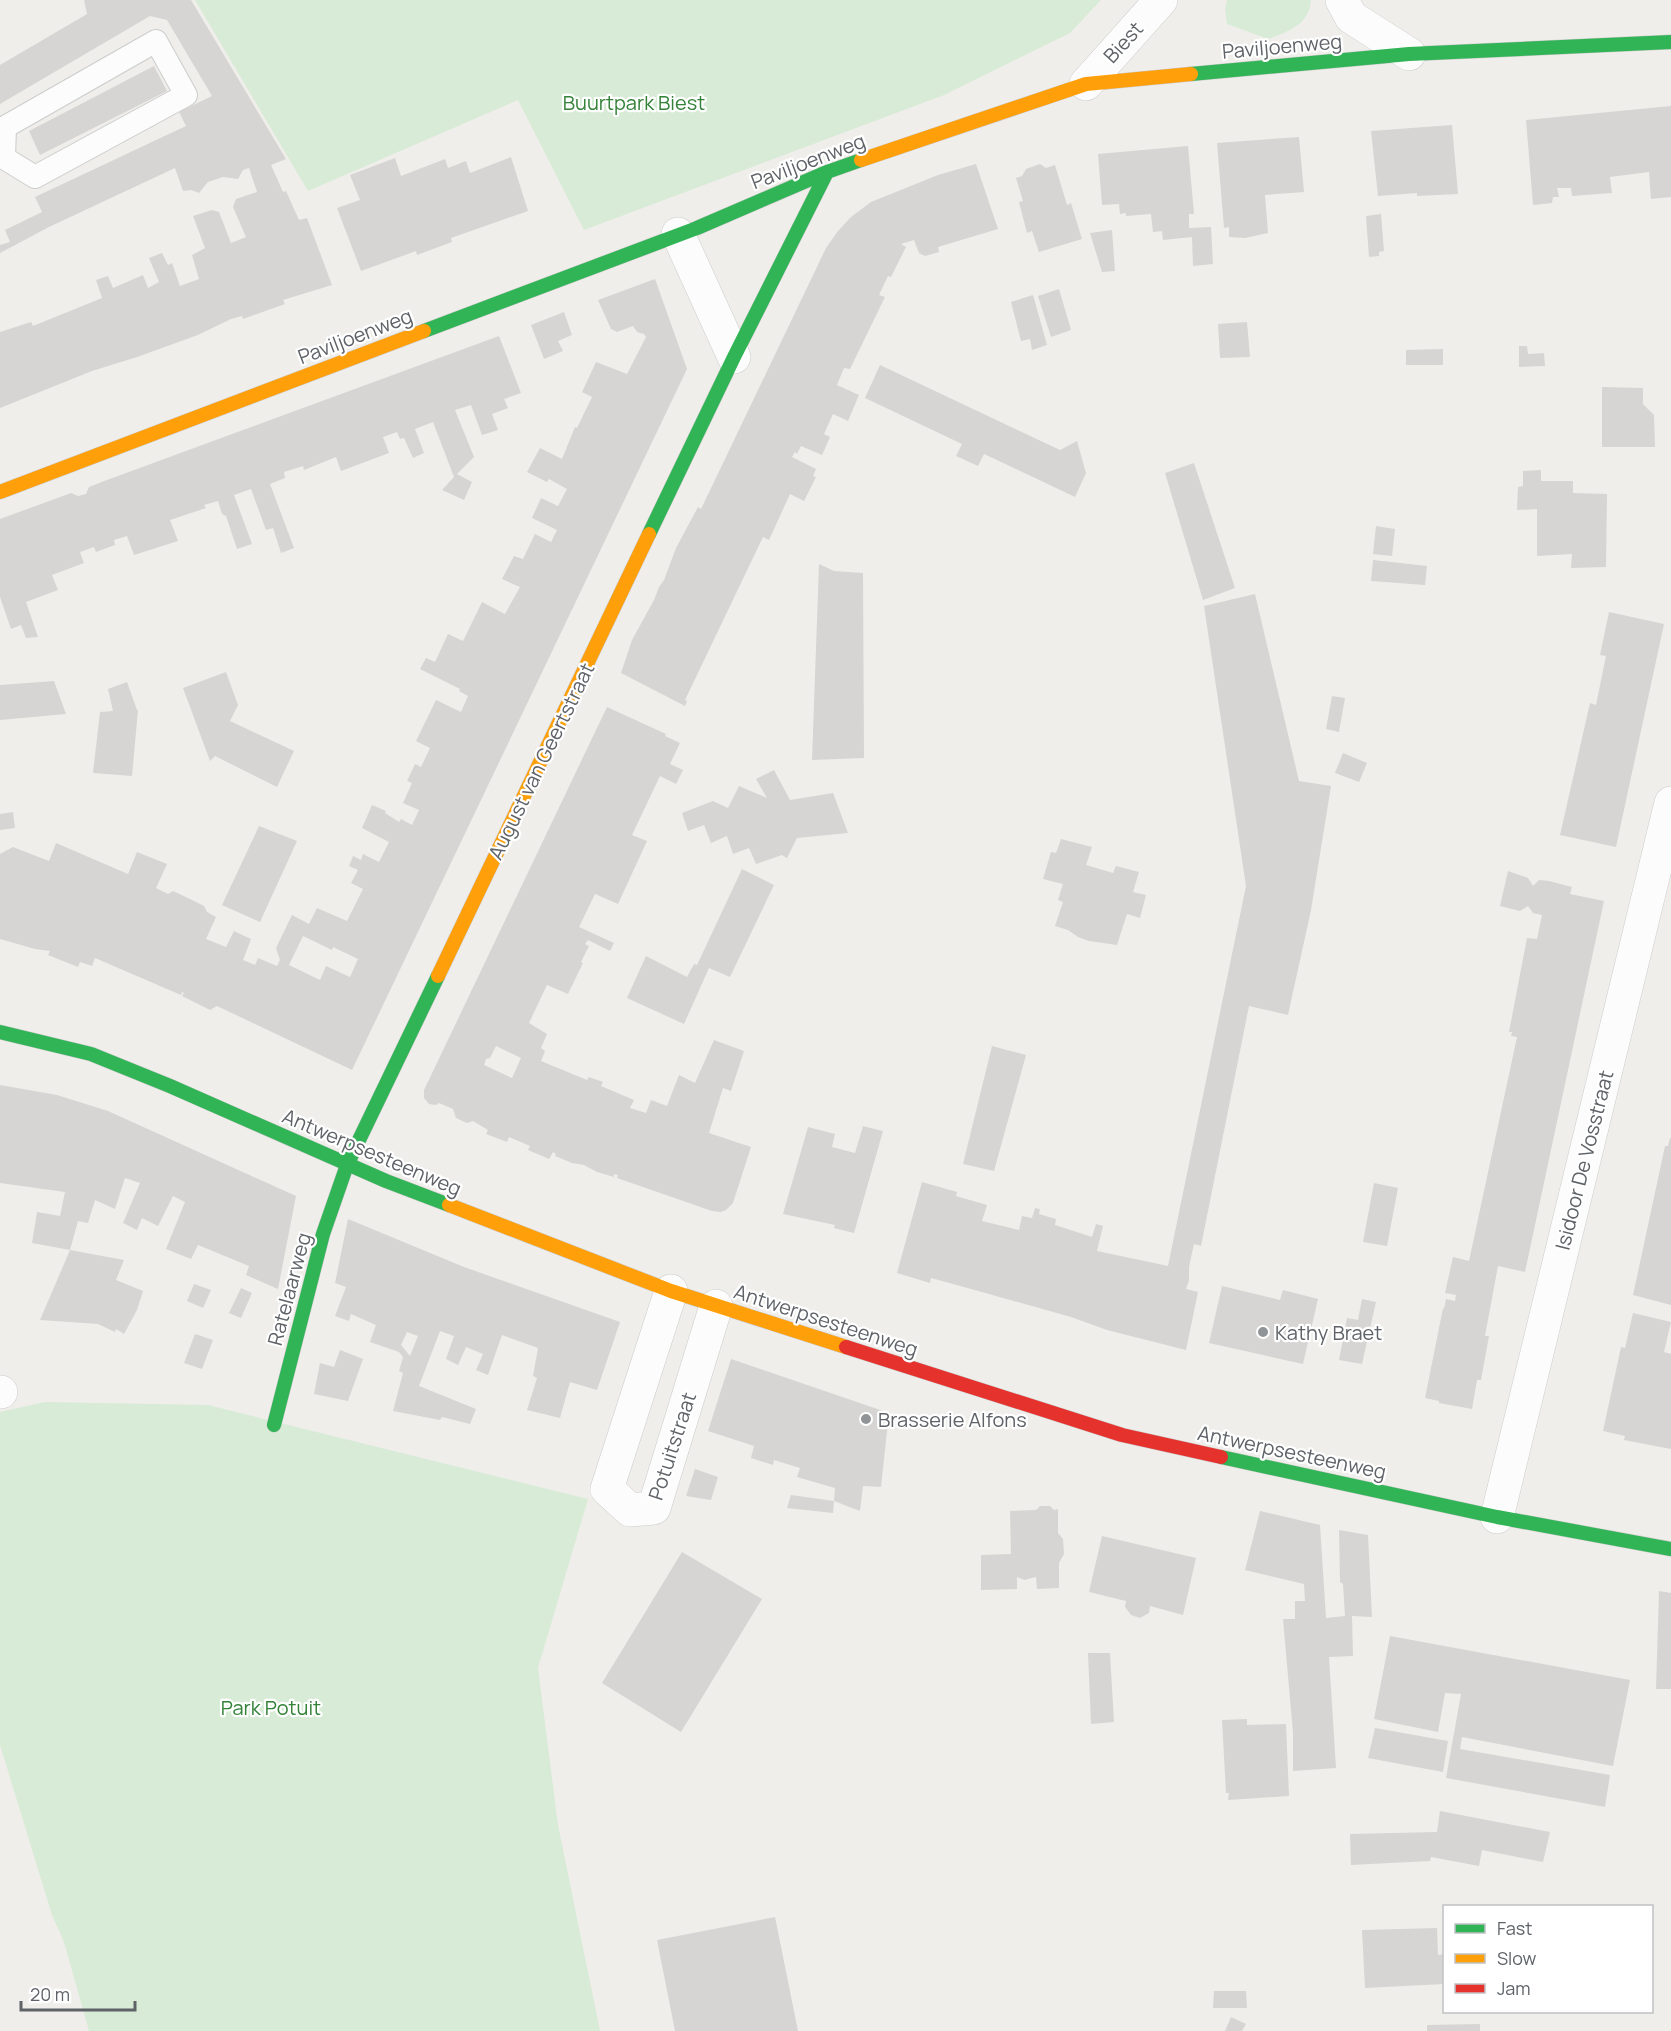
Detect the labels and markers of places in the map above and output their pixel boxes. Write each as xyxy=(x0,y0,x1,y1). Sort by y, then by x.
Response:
place label: Kathy Braet xyxy=(1275,1319,1382,1346)
marker: Kathy Braet xyxy=(1256,1325,1270,1339)
place label: Brasserie Alfons xyxy=(878,1406,1027,1433)
marker: Brasserie Alfons xyxy=(859,1412,873,1426)

